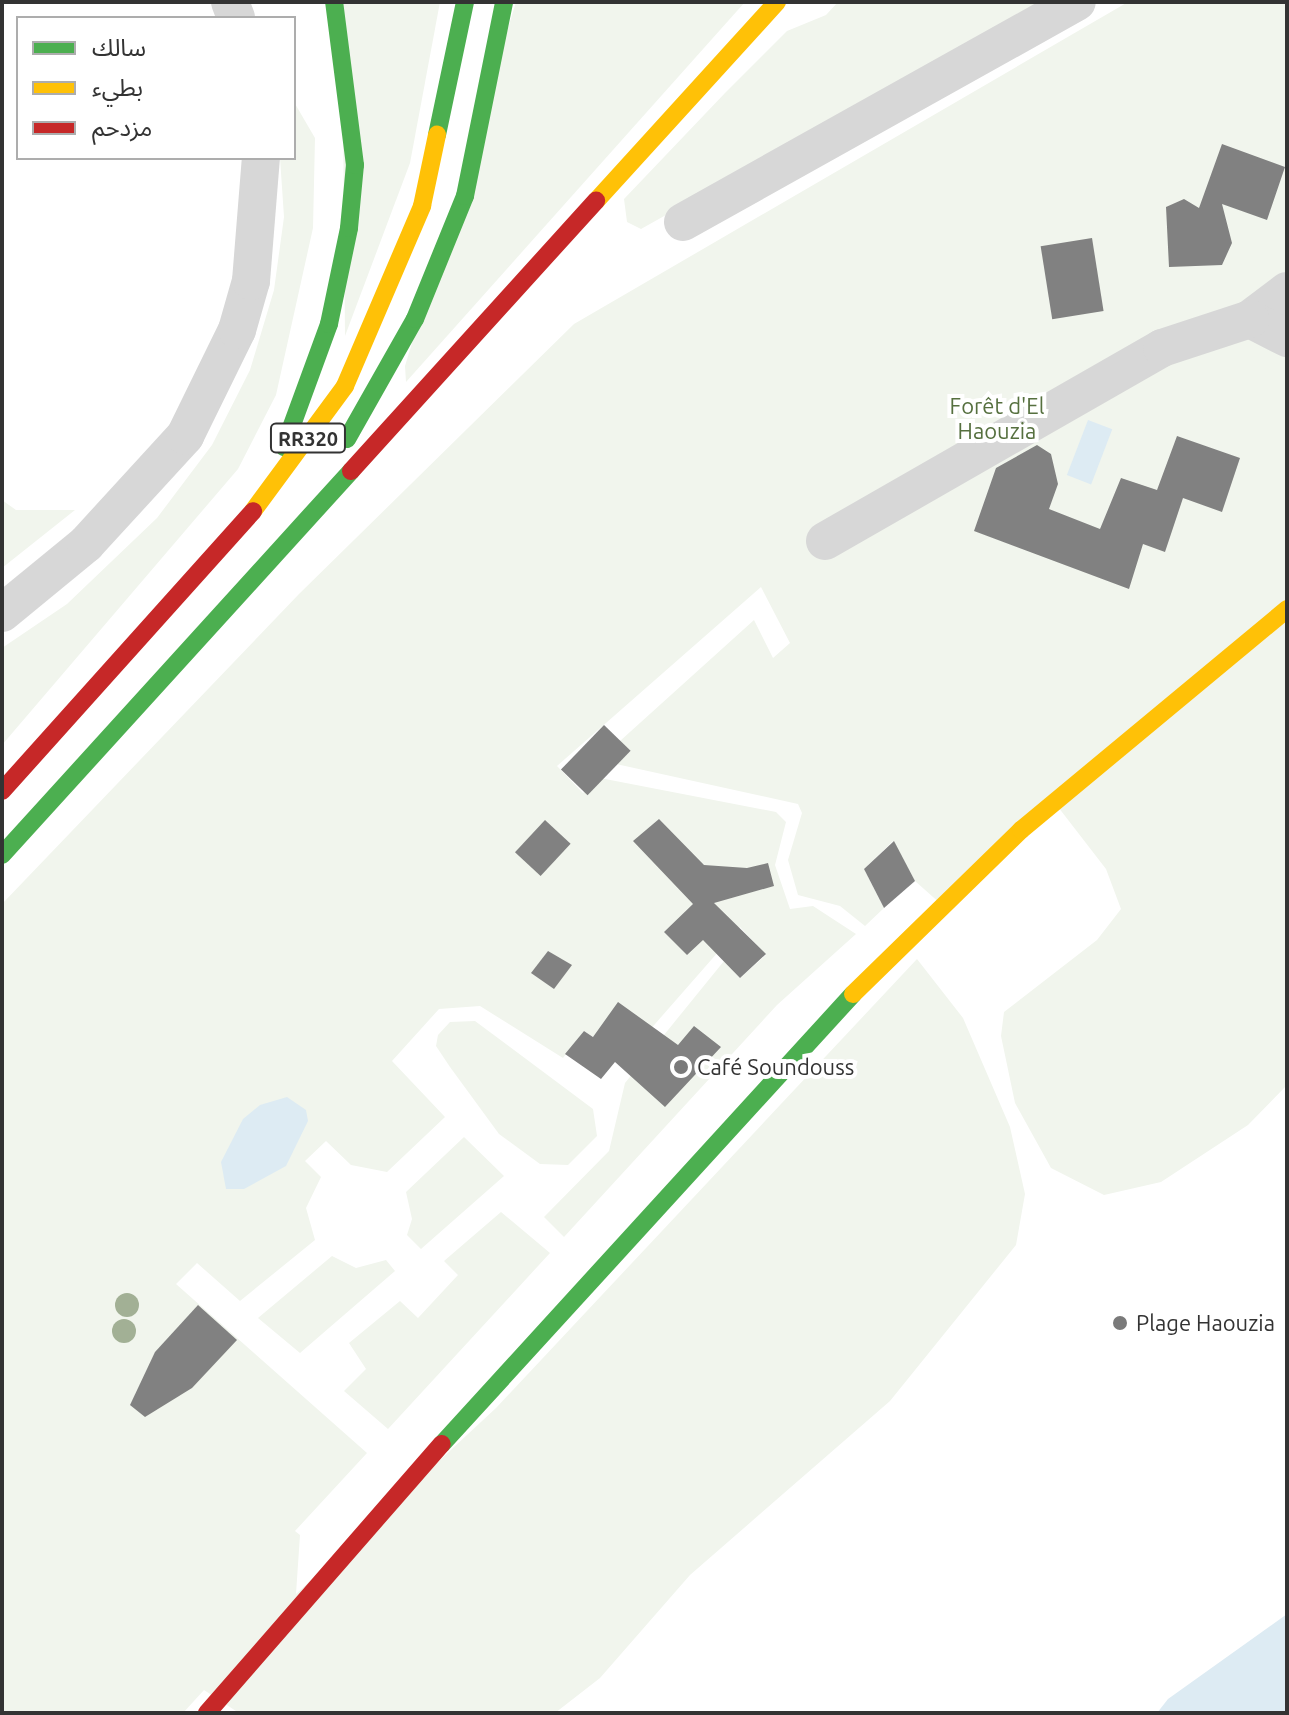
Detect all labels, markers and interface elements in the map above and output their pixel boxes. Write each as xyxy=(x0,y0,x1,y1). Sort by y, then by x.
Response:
legend xyxy=(16,16,296,160)
text: سالك xyxy=(92,34,146,61)
text: بطيء xyxy=(92,74,143,101)
text: مزدحم xyxy=(92,114,152,141)
park label: Forêt d'El Haouzia xyxy=(950,392,1044,444)
road number: RR320 xyxy=(268,422,348,454)
place label: Café Soundouss xyxy=(697,1054,854,1080)
marker: Café Soundouss xyxy=(672,1058,690,1076)
place label: Plage Haouzia xyxy=(1136,1310,1275,1336)
marker: Plage Haouzia xyxy=(1111,1314,1129,1332)

